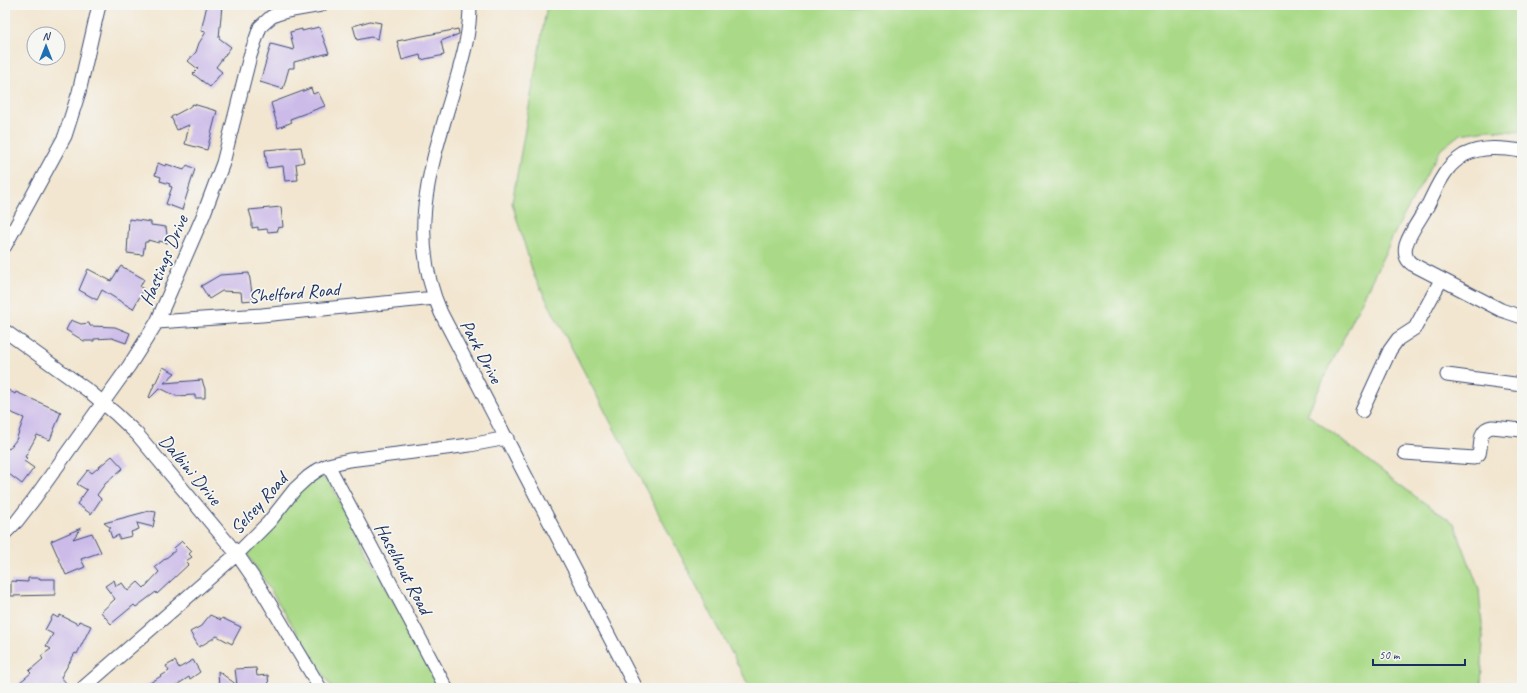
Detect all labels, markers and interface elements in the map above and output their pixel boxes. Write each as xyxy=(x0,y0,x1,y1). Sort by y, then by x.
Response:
north arrow xyxy=(26,26,66,66)
text: N xyxy=(43,29,52,43)
street label: Hastings Drive xyxy=(134,210,194,309)
street label: Shelford Road xyxy=(247,277,343,309)
street label: Park Drive xyxy=(454,316,509,389)
street label: Dalbini Drive xyxy=(154,429,228,511)
street label: Selsey Road xyxy=(225,465,295,539)
street label: Haselhout Road xyxy=(369,519,439,621)
scale bar xyxy=(1373,641,1465,667)
text: 50 m xyxy=(1379,647,1401,663)

